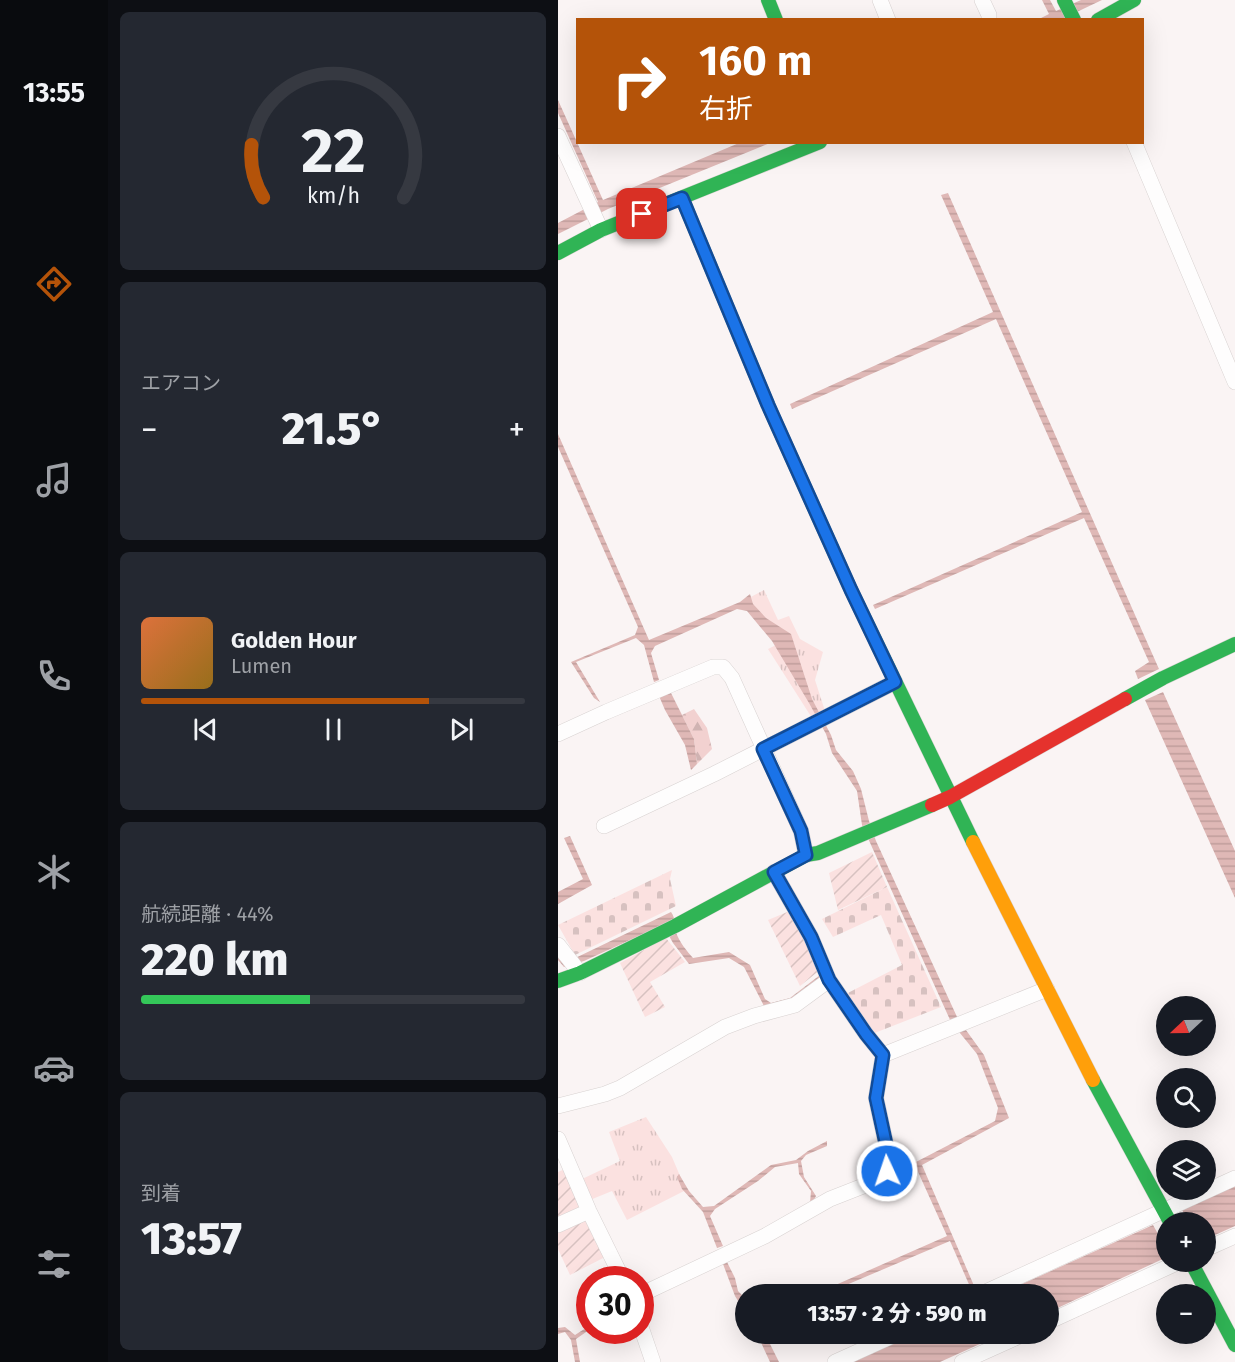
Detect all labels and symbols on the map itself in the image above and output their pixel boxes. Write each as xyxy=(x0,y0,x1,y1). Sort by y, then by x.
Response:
pin xyxy=(616,188,667,239)
north arrow xyxy=(1156,996,1216,1056)
position arrow xyxy=(855,1139,919,1203)
speed limit sign: 30 xyxy=(576,1266,654,1344)

